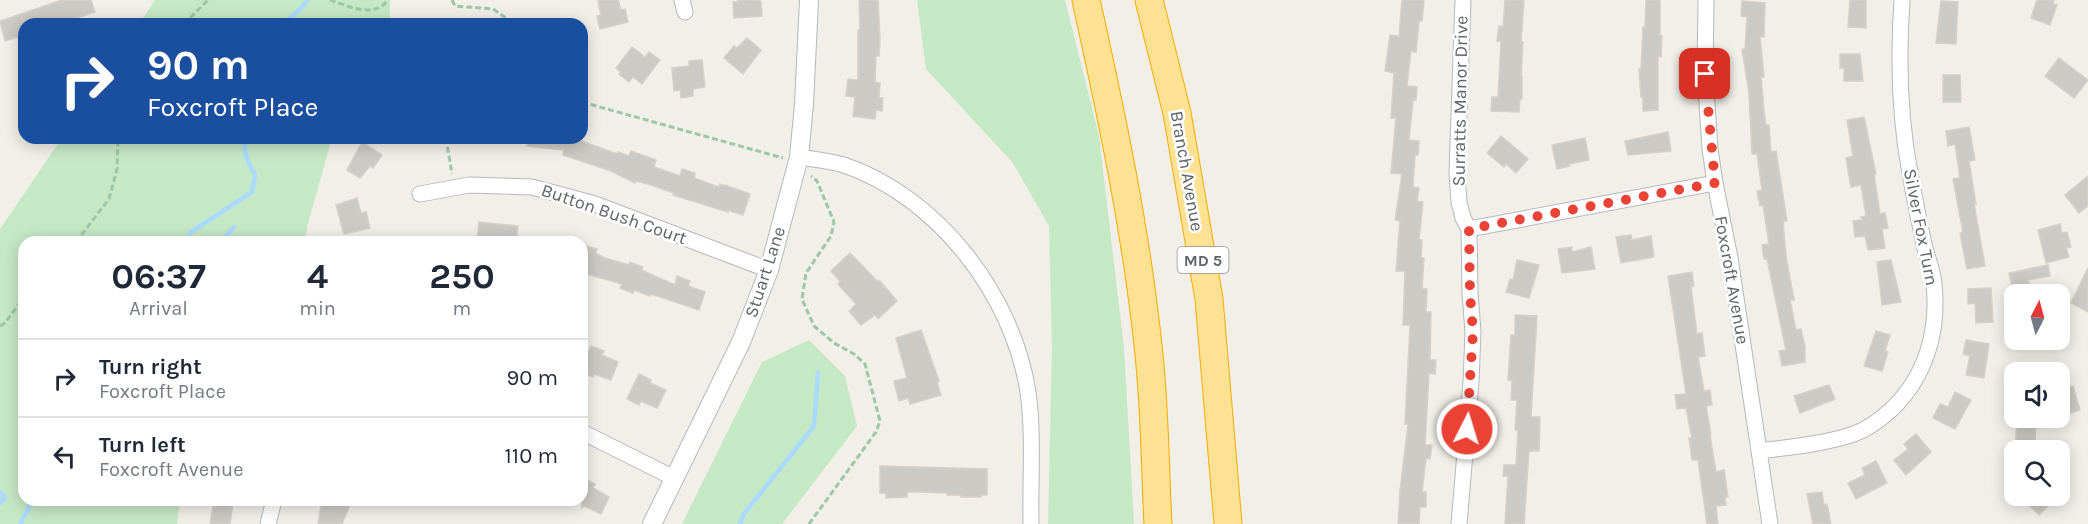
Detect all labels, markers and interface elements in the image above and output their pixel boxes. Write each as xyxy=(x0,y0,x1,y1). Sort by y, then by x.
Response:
street label: Surratts Manor Drive xyxy=(1448,15,1472,187)
text: 90 m xyxy=(147,40,250,90)
icon: right xyxy=(48,42,126,120)
pin xyxy=(1679,48,1730,99)
icon: arrive xyxy=(1688,57,1721,90)
text: Foxcroft Place xyxy=(147,91,318,123)
street label: Branch Avenue xyxy=(1166,109,1208,233)
street label: Silver Fox Turn xyxy=(1899,167,1943,287)
street label: Button Bush Court xyxy=(538,179,690,249)
street label: Foxcroft Avenue xyxy=(1710,214,1754,346)
street label: Stuart Lane xyxy=(740,224,790,320)
road number: MD 5 xyxy=(1178,247,1228,273)
text: 06:37 xyxy=(111,255,206,297)
text: 4 xyxy=(307,255,328,297)
text: 250 xyxy=(429,255,495,297)
north arrow xyxy=(2004,284,2070,350)
map controls xyxy=(2004,284,2070,506)
text: Arrival xyxy=(129,297,188,320)
text: min xyxy=(299,297,336,320)
text: m xyxy=(453,297,471,320)
text: Turn right xyxy=(99,354,202,380)
icon: right xyxy=(48,362,81,395)
button: sound xyxy=(2004,362,2070,428)
text: 90 m xyxy=(506,365,558,391)
text: Foxcroft Place xyxy=(99,380,226,403)
position arrow xyxy=(1435,397,1499,461)
text: Turn left xyxy=(99,432,186,458)
icon: left xyxy=(48,440,81,473)
button: search xyxy=(2004,440,2070,506)
text: 110 m xyxy=(505,443,558,469)
text: Foxcroft Avenue xyxy=(99,458,244,481)

